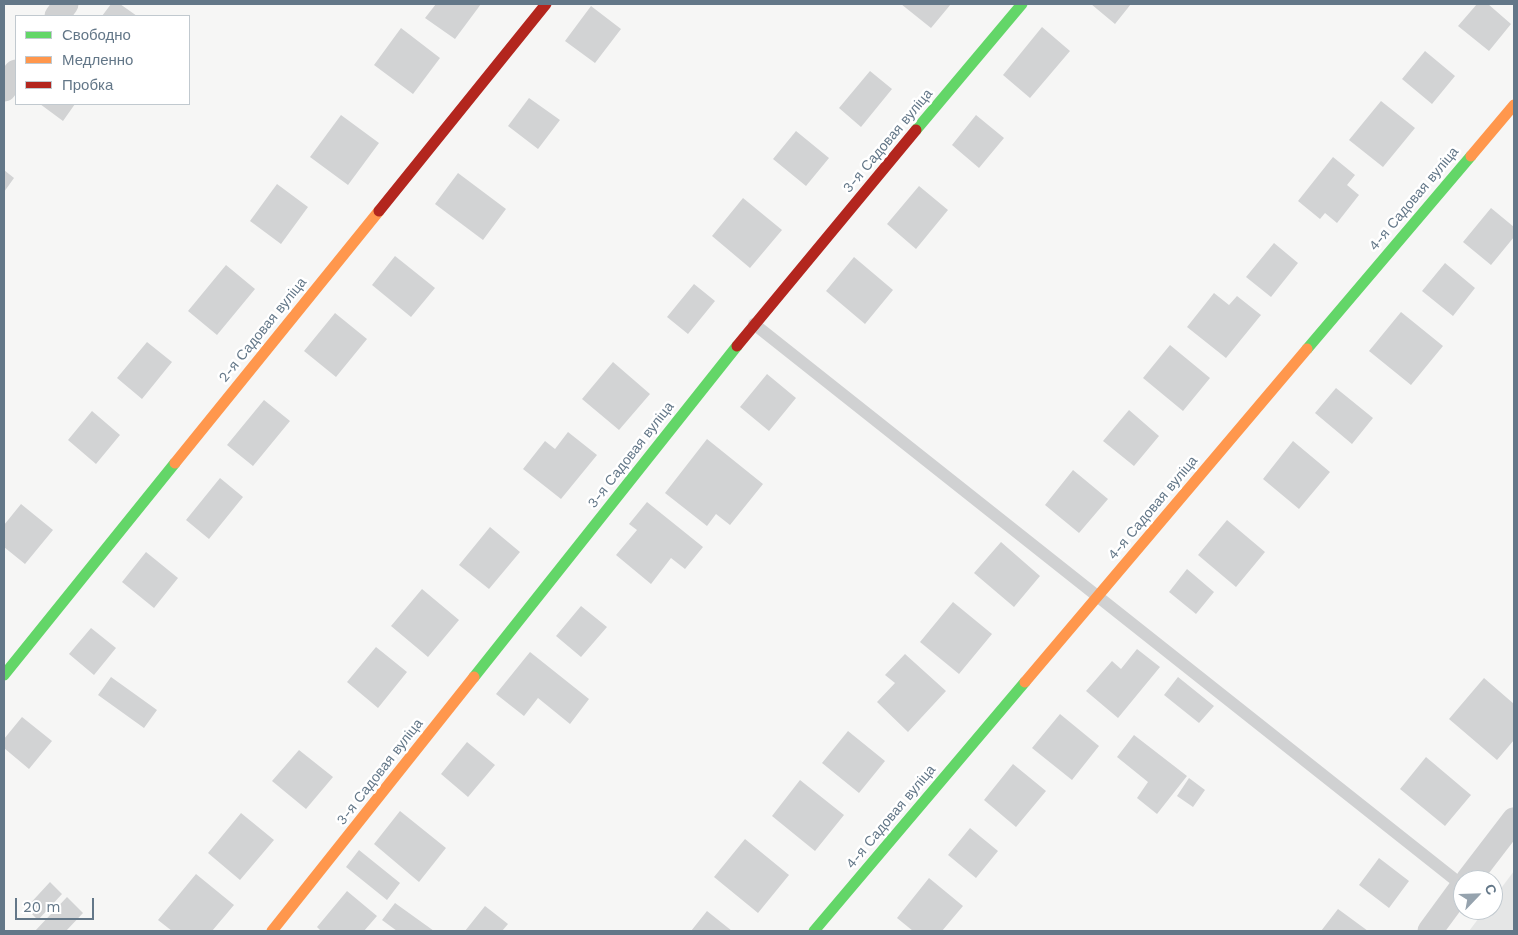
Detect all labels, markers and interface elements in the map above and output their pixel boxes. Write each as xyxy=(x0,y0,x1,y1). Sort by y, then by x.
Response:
legend xyxy=(15,15,190,105)
text: Свободно xyxy=(62,26,131,44)
text: Медленно xyxy=(62,51,133,69)
text: Пробка xyxy=(62,76,113,94)
street label: 3-я Садовая вуліца xyxy=(840,86,936,196)
street label: 4-я Садовая вуліца xyxy=(1366,144,1462,254)
street label: 2-я Садовая вуліца xyxy=(216,274,310,386)
street label: 3-я Садовая вуліца xyxy=(584,399,678,511)
street label: 4-я Садовая вуліца xyxy=(1105,453,1201,563)
street label: 3-я Садовая вуліца xyxy=(333,716,427,828)
street label: 4-я Садовая вуліца xyxy=(843,762,939,872)
north arrow xyxy=(1453,870,1503,920)
text: С xyxy=(1481,881,1500,897)
scale bar xyxy=(18,888,96,920)
text: 20 m xyxy=(23,898,61,916)

